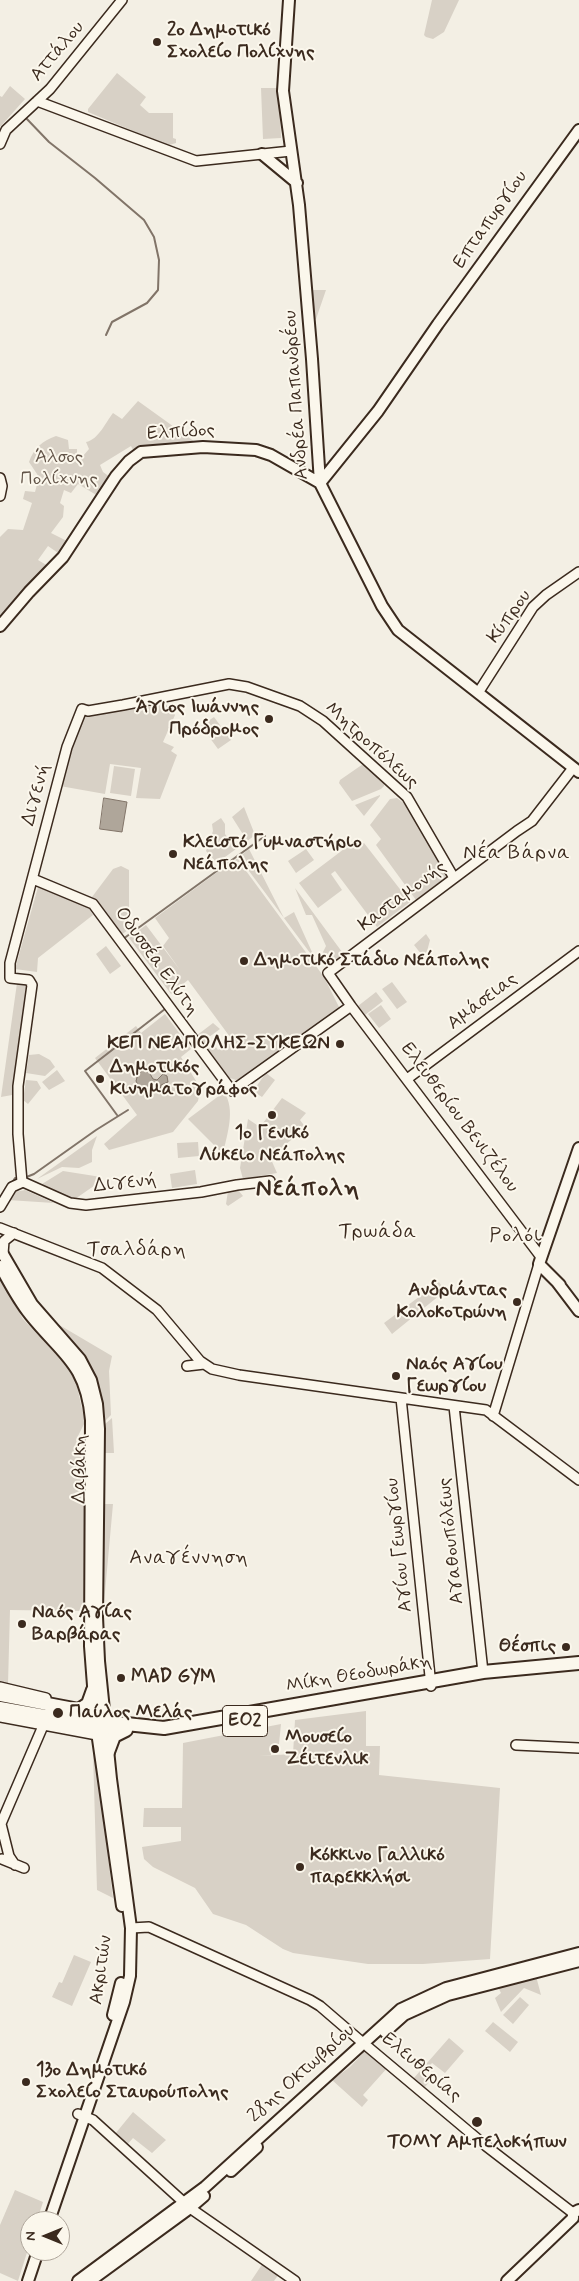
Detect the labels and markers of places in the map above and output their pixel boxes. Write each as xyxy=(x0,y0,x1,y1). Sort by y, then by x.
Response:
place label: 2ο Δημοτικό Σχολείο Πολίχνης xyxy=(167,20,314,64)
marker: 2ο Δημοτικό Σχολείο Πολίχνης xyxy=(151,36,163,48)
place label: Άγιος Ιωάννης Πρόδρομος xyxy=(136,697,259,741)
marker: Άγιος Ιωάννης Πρόδρομος xyxy=(263,713,275,725)
place label: Κλειστό Γυμναστήριο Νεάπολης xyxy=(183,832,362,876)
marker: Κλειστό Γυμναστήριο Νεάπολης xyxy=(167,848,179,860)
place label: Δημοτικό Στάδιο Νεάπολης xyxy=(254,950,489,972)
marker: Δημοτικό Στάδιο Νεάπολης xyxy=(238,955,250,967)
place label: ΚΕΠ ΝΕΑΠΟΛΗΣ-ΣΥΚΕΩΝ xyxy=(107,1033,330,1055)
marker: ΚΕΠ ΝΕΑΠΟΛΗΣ-ΣΥΚΕΩΝ xyxy=(334,1038,346,1050)
place label: Δημοτικός Κινηματογράφος xyxy=(110,1057,257,1101)
marker: Δημοτικός Κινηματογράφος xyxy=(94,1073,106,1085)
marker: 1ο Γενικό Λύκειο Νεάπολης xyxy=(266,1109,278,1121)
place label: 1ο Γενικό Λύκειο Νεάπολης xyxy=(199,1123,345,1167)
place label: Ανδριάντας Κολοκοτρώνη xyxy=(396,1280,507,1324)
marker: Ανδριάντας Κολοκοτρώνη xyxy=(511,1296,523,1308)
place label: Ναός Αγίου Γεωργίου xyxy=(406,1354,503,1398)
marker: Ναός Αγίου Γεωργίου xyxy=(390,1370,402,1382)
place label: Ναός Αγίας Βαρβάρας xyxy=(32,1602,132,1646)
marker: Ναός Αγίας Βαρβάρας xyxy=(16,1618,28,1630)
place label: Θέσπις xyxy=(498,1636,556,1658)
marker: Θέσπις xyxy=(560,1641,572,1653)
place label: MAD GYM xyxy=(131,1667,216,1689)
marker: MAD GYM xyxy=(115,1672,127,1684)
place label: Παύλος Μελάς xyxy=(69,1702,192,1724)
marker: Παύλος Μελάς xyxy=(51,1706,65,1720)
place label: Μουσείο Ζέιτενλικ xyxy=(285,1727,368,1771)
marker: Μουσείο Ζέιτενλικ xyxy=(269,1743,281,1755)
place label: Κόκκινο Γαλλικό παρεκκλήσι xyxy=(310,1845,445,1889)
marker: Κόκκινο Γαλλικό παρεκκλήσι xyxy=(294,1861,306,1873)
place label: 13ο Δημοτικό Σχολείο Σταυρούπολης xyxy=(36,2060,228,2104)
marker: 13ο Δημοτικό Σχολείο Σταυρούπολης xyxy=(20,2076,32,2088)
marker: ΤΟΜΥ Αμπελοκήπων xyxy=(470,2115,484,2129)
place label: ΤΟΜΥ Αμπελοκήπων xyxy=(387,2132,567,2154)

